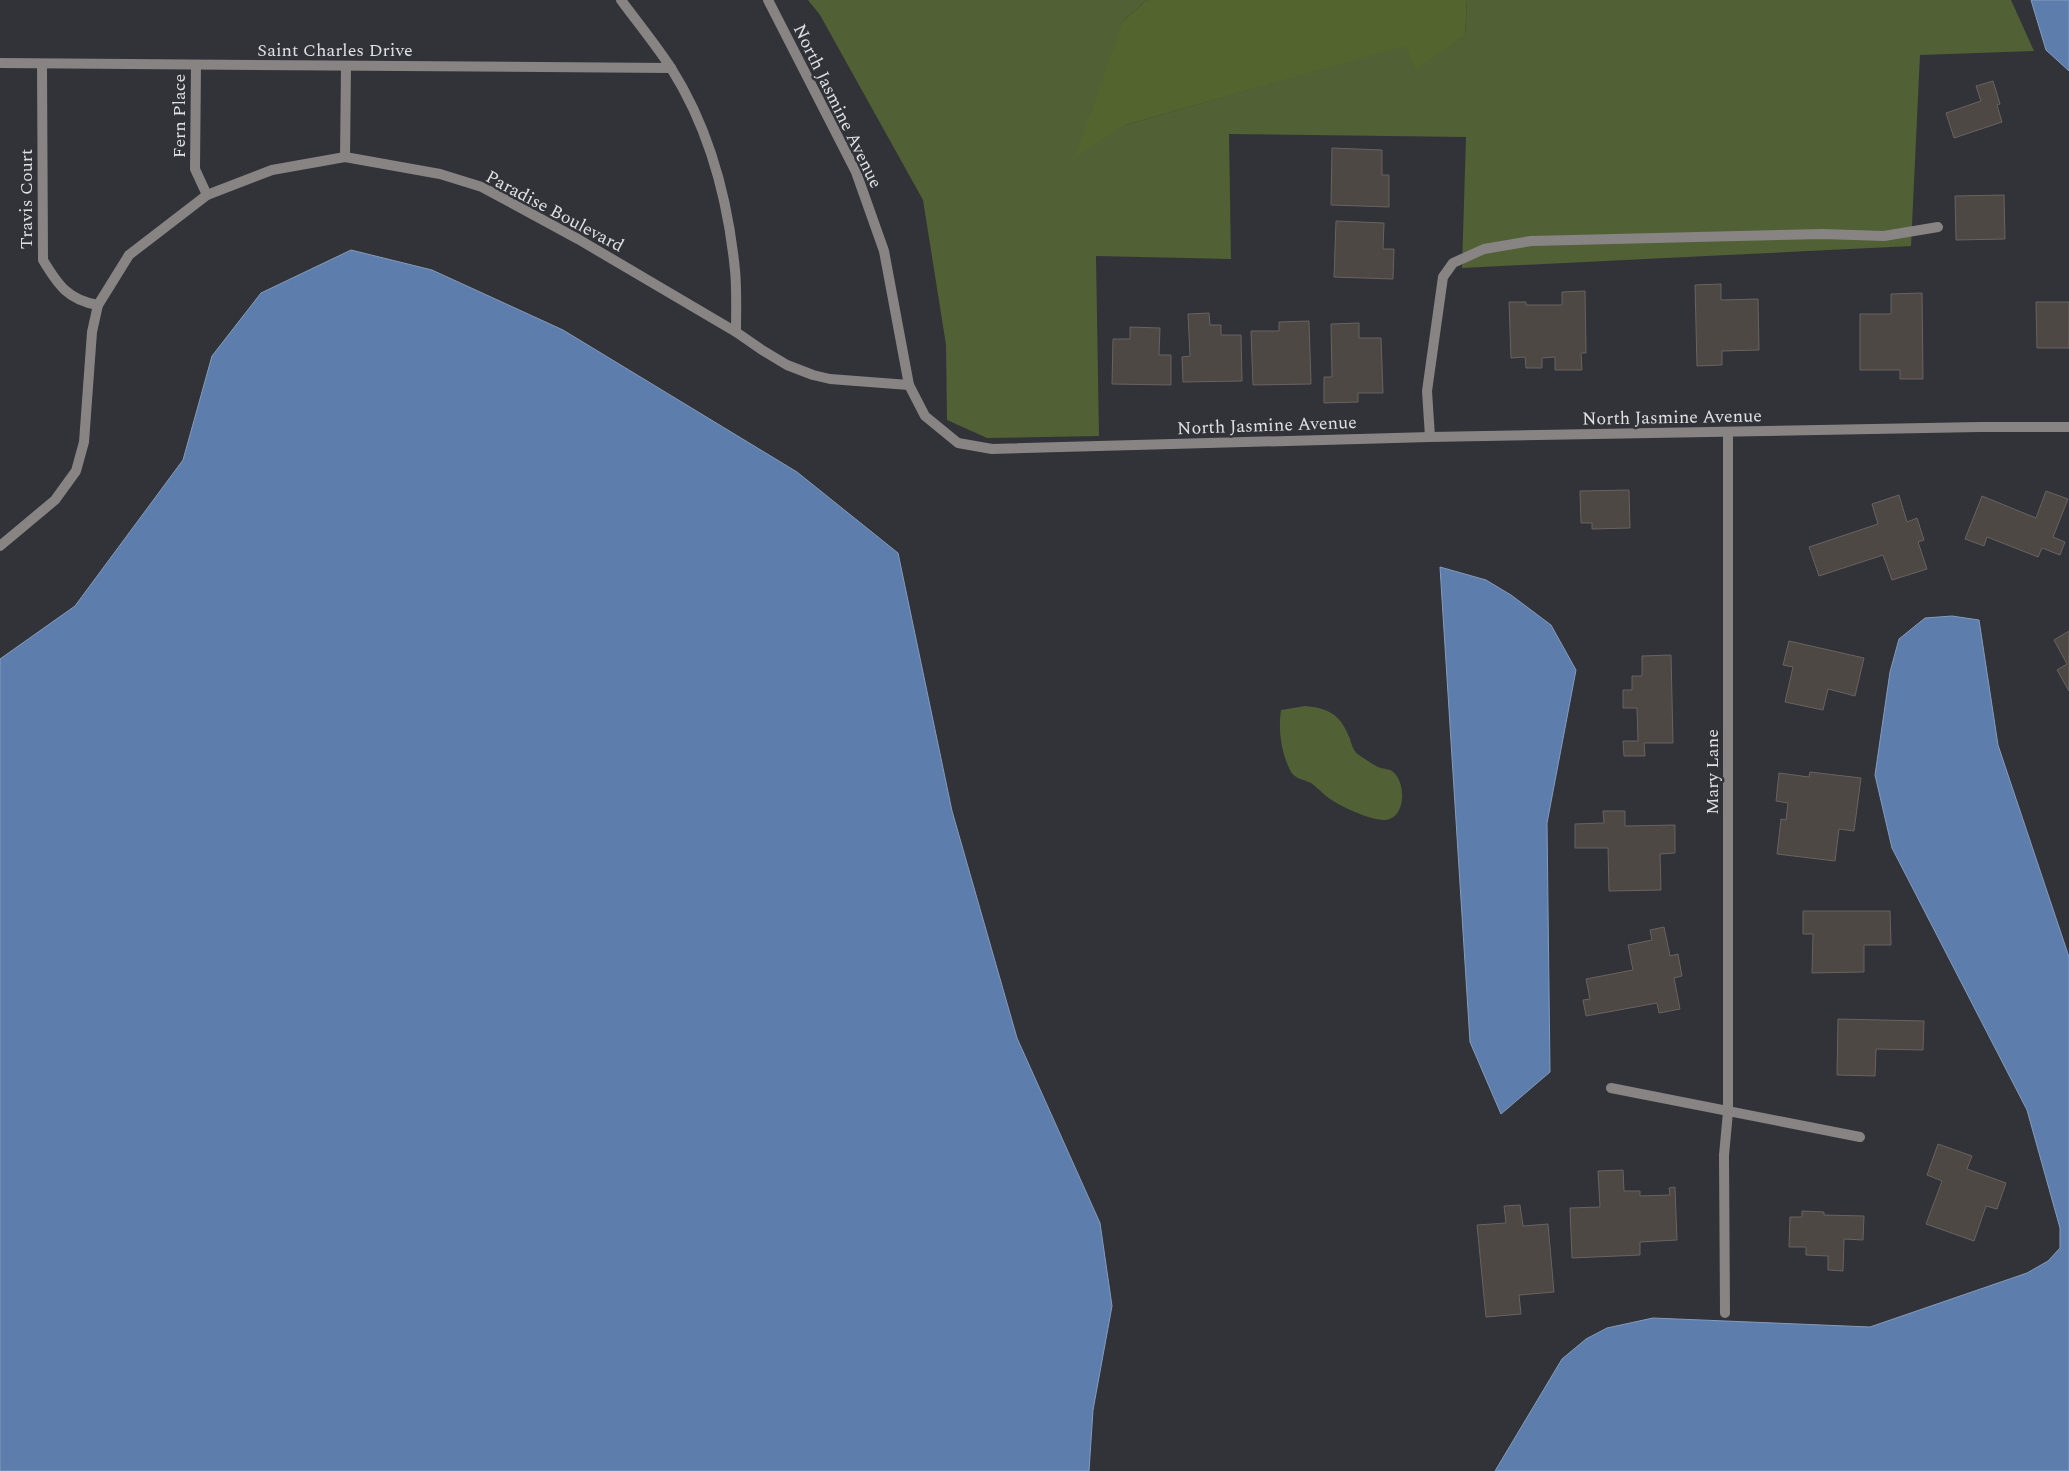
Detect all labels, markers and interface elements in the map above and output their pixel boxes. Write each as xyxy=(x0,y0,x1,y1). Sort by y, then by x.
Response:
street label: North Jasmine Avenue xyxy=(786,20,889,193)
street label: Saint Charles Drive xyxy=(257,37,413,64)
street label: Fern Place xyxy=(166,74,193,158)
street label: Travis Court xyxy=(13,149,40,249)
street label: Paradise Boulevard xyxy=(481,164,629,259)
street label: North Jasmine Avenue xyxy=(1582,402,1762,433)
street label: North Jasmine Avenue xyxy=(1177,409,1357,442)
street label: Mary Lane xyxy=(1699,729,1726,815)

